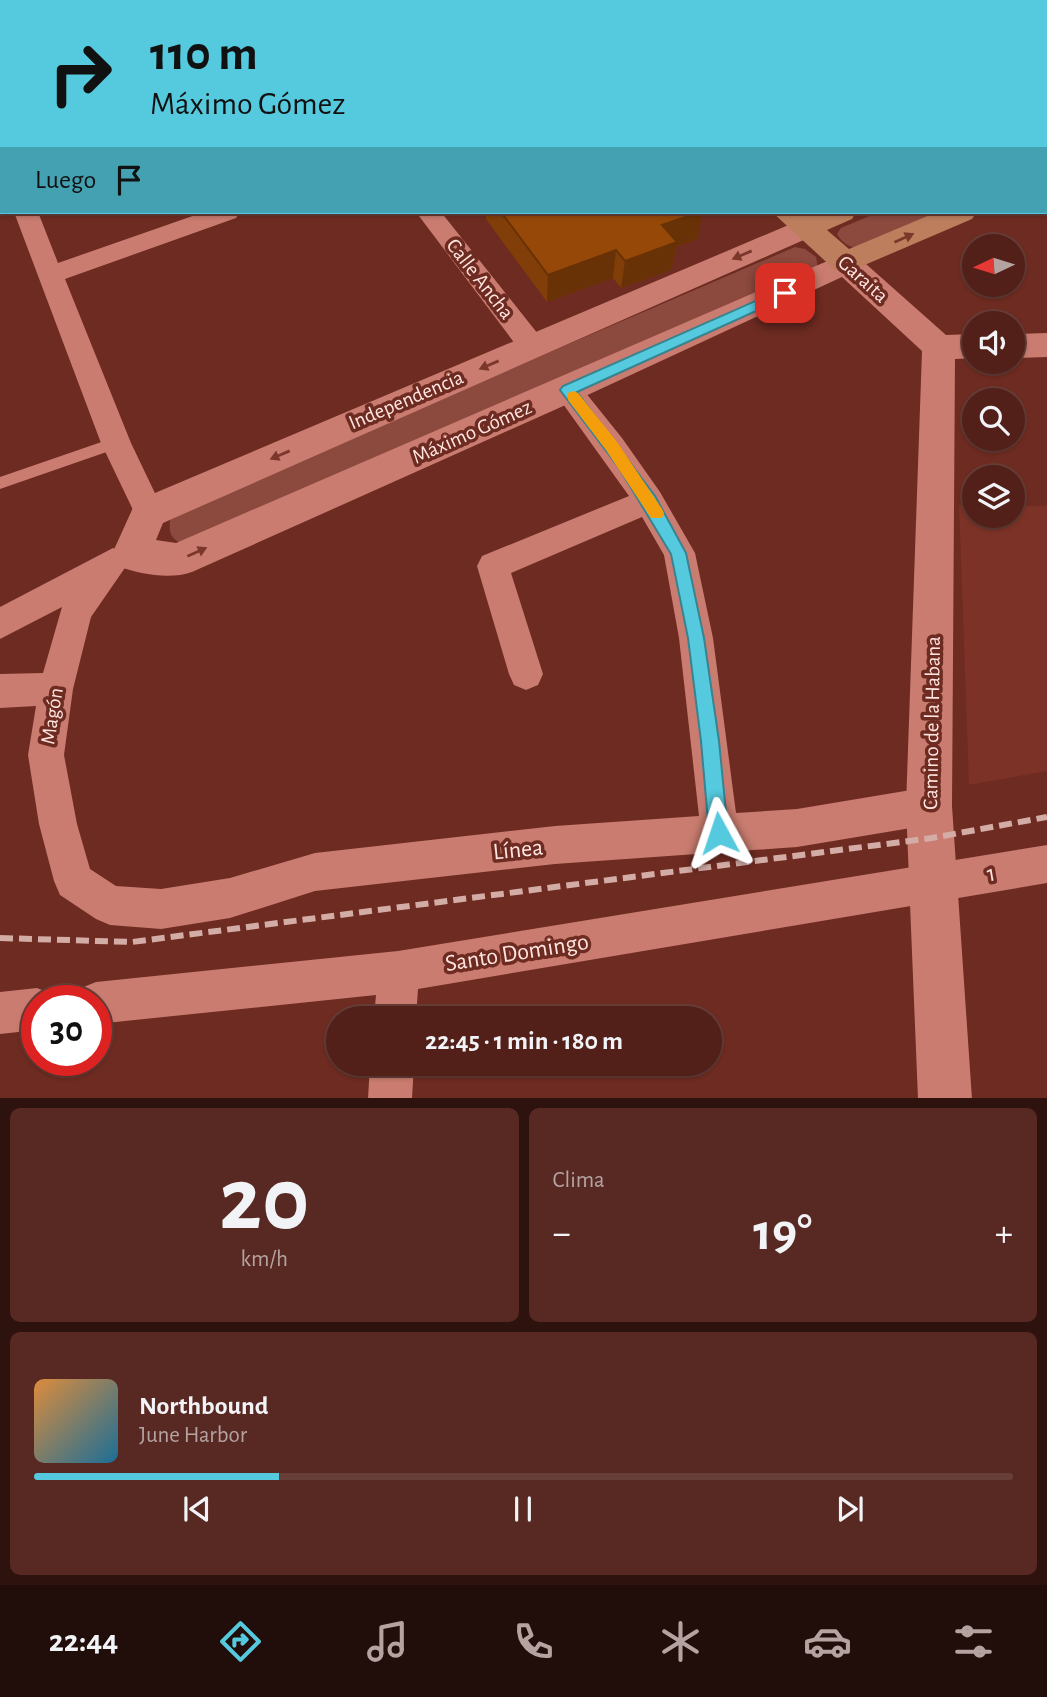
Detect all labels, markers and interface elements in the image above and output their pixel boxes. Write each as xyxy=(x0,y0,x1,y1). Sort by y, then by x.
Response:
icon: right xyxy=(35,28,126,119)
text: 110 m xyxy=(150,30,258,79)
text: Máximo Gómez xyxy=(150,88,345,120)
icon: arrive xyxy=(110,161,148,199)
text: Luego xyxy=(35,167,96,193)
one-way arrow xyxy=(894,232,914,244)
north arrow xyxy=(962,234,1026,298)
map controls xyxy=(962,234,1025,528)
street label: Calle Ancha xyxy=(442,235,518,323)
one-way arrow xyxy=(732,250,753,261)
street label: Garaita xyxy=(834,251,892,307)
pin xyxy=(755,263,815,323)
icon: arrive xyxy=(766,274,804,312)
button: sound xyxy=(962,311,1025,374)
one-way arrow xyxy=(478,360,499,371)
street label: Independencia xyxy=(346,366,467,434)
button: search xyxy=(962,388,1025,451)
street label: Máximo Gómez xyxy=(409,396,535,468)
one-way arrow xyxy=(270,449,290,461)
button: layers xyxy=(962,465,1025,528)
one-way arrow xyxy=(187,546,207,558)
street label: Camino de la Habana xyxy=(920,636,944,810)
street label: Magón xyxy=(37,686,67,746)
position arrow xyxy=(682,796,756,870)
street label: Línea xyxy=(492,835,544,865)
street label: 1 xyxy=(985,861,997,887)
street label: Santo Domingo xyxy=(443,930,591,976)
speed limit sign: 30 xyxy=(21,985,112,1076)
text: 22:45 · 1 min · 180 m xyxy=(425,1028,623,1054)
text: 20 xyxy=(219,1155,309,1246)
text: Clima xyxy=(553,1169,605,1192)
text: 19° xyxy=(753,1207,812,1259)
text: − xyxy=(553,1215,571,1253)
text: + xyxy=(995,1215,1013,1253)
text: km/h xyxy=(241,1248,288,1271)
text: Northbound xyxy=(139,1393,268,1419)
text: June Harbor xyxy=(139,1424,247,1447)
icon: previous xyxy=(178,1490,216,1528)
icon: pause xyxy=(504,1490,542,1528)
icon: next xyxy=(831,1490,869,1528)
icon: directions xyxy=(216,1617,265,1666)
icon: music xyxy=(363,1617,412,1666)
icon: phone xyxy=(509,1617,558,1666)
icon: climate xyxy=(656,1617,705,1666)
icon: car xyxy=(803,1617,852,1666)
icon: filters xyxy=(949,1617,998,1666)
text: 22:44 xyxy=(49,1625,118,1657)

